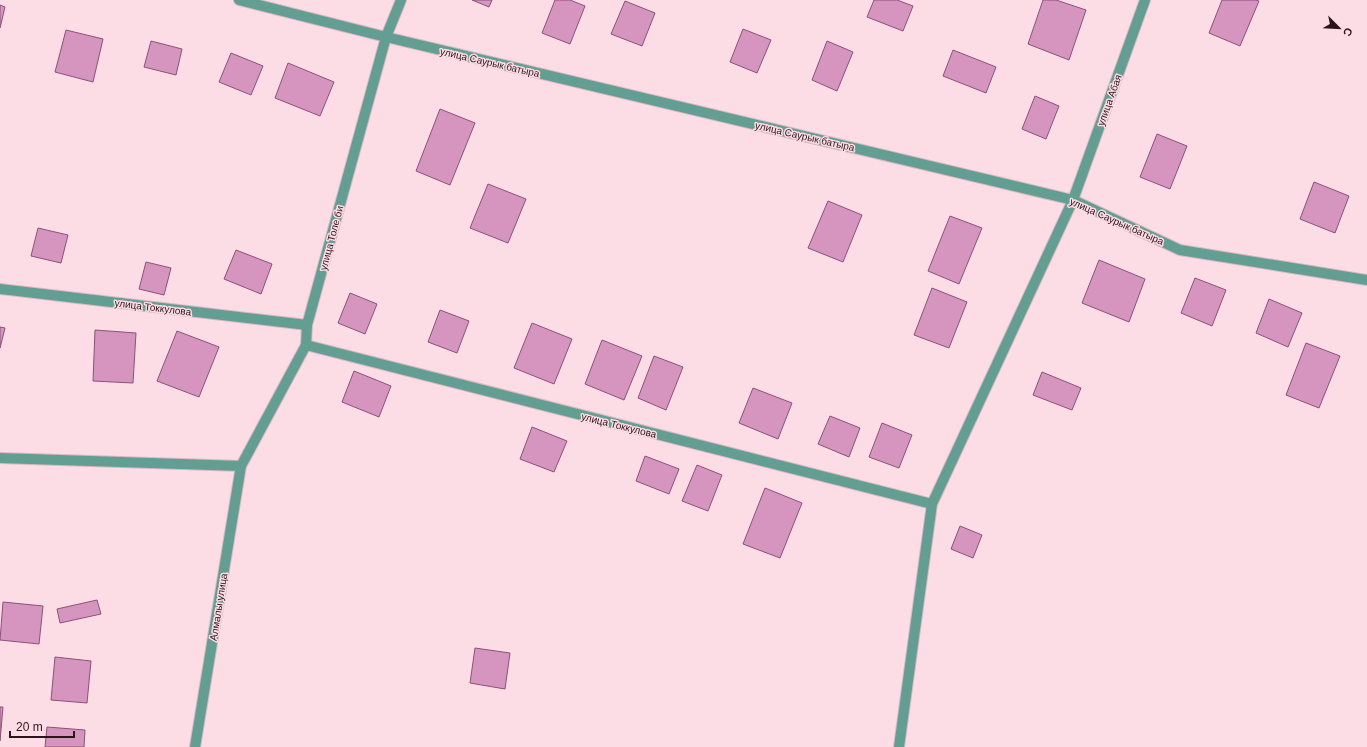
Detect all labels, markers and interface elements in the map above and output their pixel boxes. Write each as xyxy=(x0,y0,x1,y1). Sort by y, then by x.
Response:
north arrow xyxy=(1319,8,1359,48)
text: С xyxy=(1341,26,1355,38)
street label: улица Саурык батыра xyxy=(439,46,541,79)
street label: улица Абая xyxy=(1095,73,1124,127)
street label: улица Саурык батыра xyxy=(754,120,856,153)
street label: улица Саурык батыра xyxy=(1068,196,1166,247)
street label: улица Толе би xyxy=(318,205,345,272)
street label: улица Токкулова xyxy=(114,297,192,318)
street label: улица Токкулова xyxy=(580,411,658,440)
street label: Алмалы улица xyxy=(208,572,229,642)
scale bar xyxy=(10,713,74,739)
text: 20 m xyxy=(16,720,43,734)

